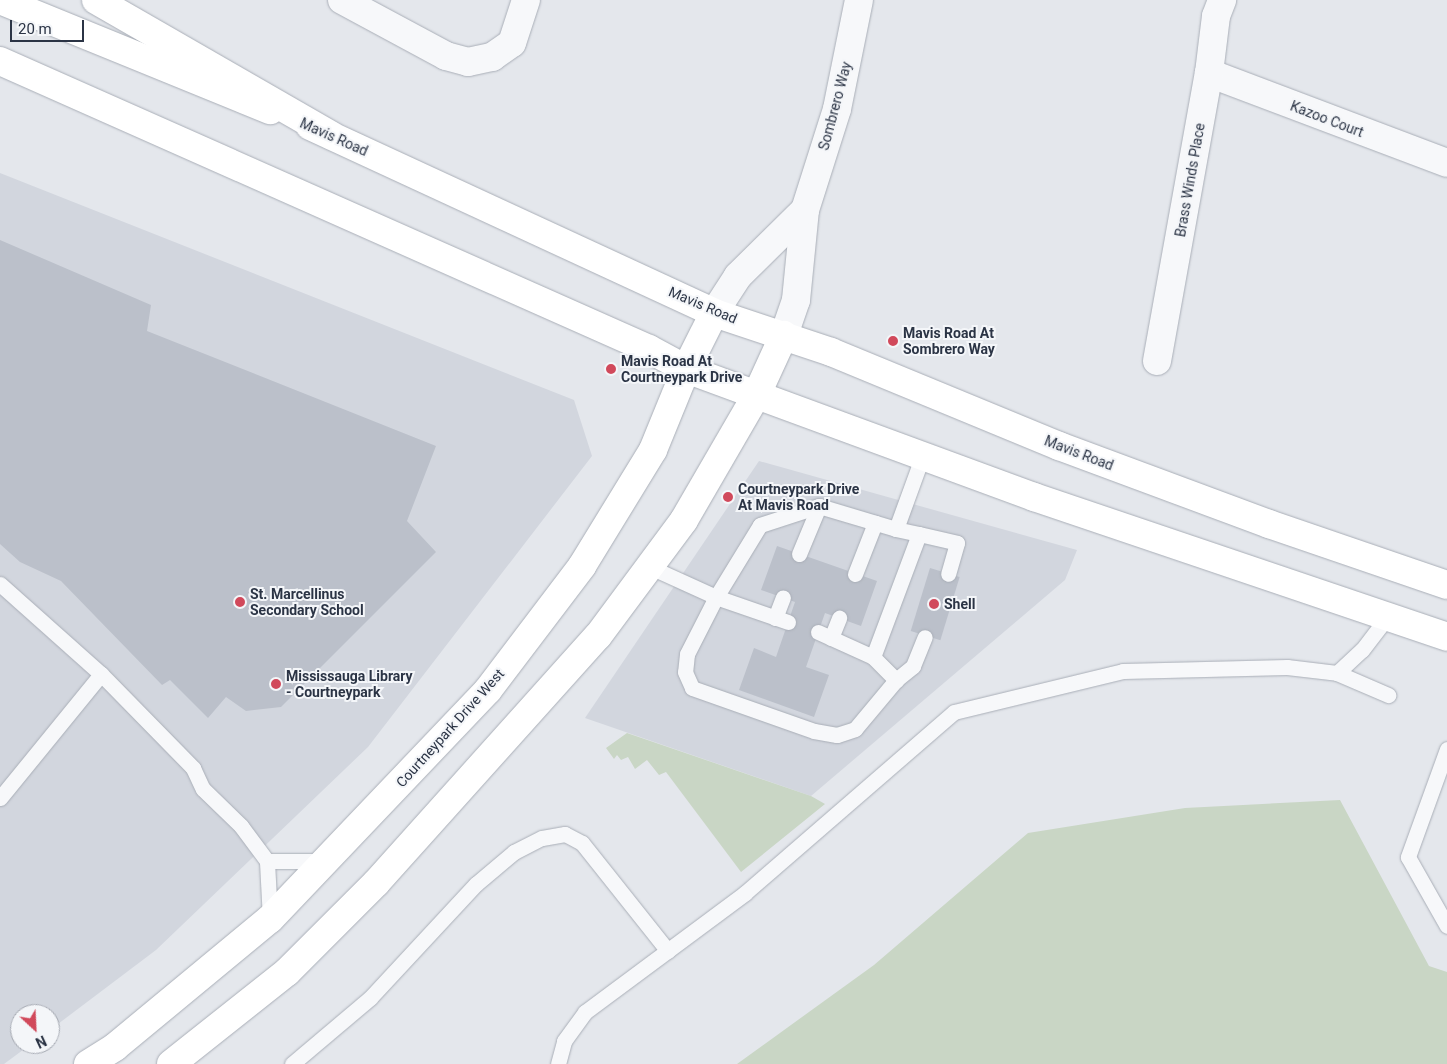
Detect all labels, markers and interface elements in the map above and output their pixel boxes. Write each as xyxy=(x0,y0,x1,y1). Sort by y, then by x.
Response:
scale bar xyxy=(12,10,86,42)
text: 20 m xyxy=(18,20,52,38)
street label: Sombrero Way xyxy=(815,60,855,152)
street label: Kazoo Court xyxy=(1288,97,1366,141)
street label: Mavis Road xyxy=(297,115,371,159)
street label: Brass Winds Place xyxy=(1172,122,1208,238)
street label: Mavis Road xyxy=(666,283,740,327)
place label: Mavis Road At Sombrero Way xyxy=(903,325,995,358)
marker: Mavis Road At Sombrero Way xyxy=(887,335,899,347)
place label: Mavis Road At Courtneypark Drive xyxy=(621,353,742,386)
marker: Mavis Road At Courtneypark Drive xyxy=(605,363,617,375)
street label: Mavis Road xyxy=(1042,432,1116,474)
place label: Courtneypark Drive At Mavis Road xyxy=(738,481,859,514)
marker: Courtneypark Drive At Mavis Road xyxy=(722,491,734,503)
place label: St. Marcellinus Secondary School xyxy=(250,586,364,618)
marker: St. Marcellinus Secondary School xyxy=(234,596,246,608)
place label: Shell xyxy=(944,596,975,612)
marker: Shell xyxy=(928,598,940,610)
street label: Courtneypark Drive West xyxy=(392,665,508,791)
place label: Mississauga Library - Courtneypark xyxy=(286,668,413,700)
marker: Mississauga Library - Courtneypark xyxy=(270,678,282,690)
north arrow xyxy=(10,1004,60,1054)
text: N xyxy=(33,1032,49,1051)

